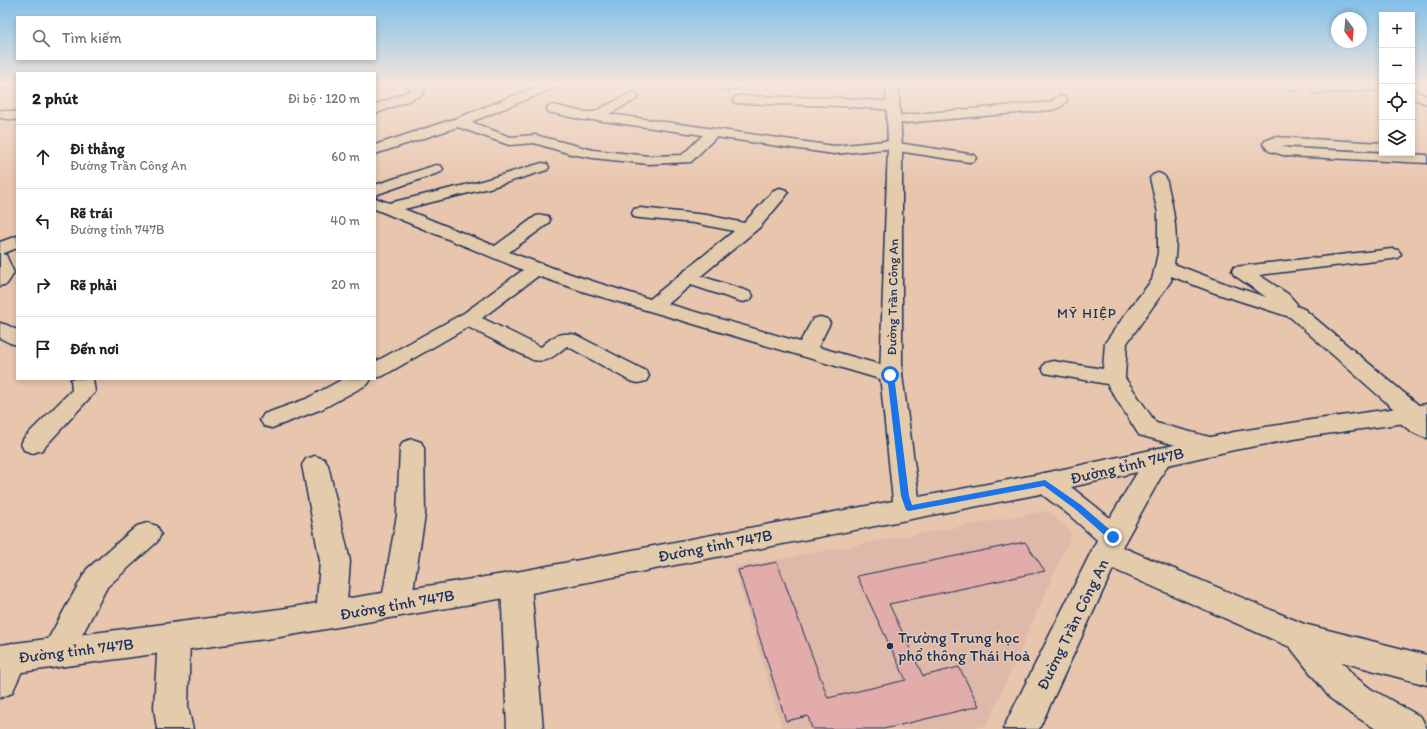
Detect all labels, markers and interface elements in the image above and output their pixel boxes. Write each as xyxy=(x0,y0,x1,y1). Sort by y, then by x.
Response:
north arrow xyxy=(1331,12,1367,48)
map controls xyxy=(1379,12,1415,156)
button: + xyxy=(1379,12,1415,48)
search box xyxy=(16,16,376,60)
icon: search xyxy=(30,27,52,49)
text: Tìm kiếm xyxy=(62,29,122,47)
button: − xyxy=(1379,48,1415,84)
button: locate xyxy=(1379,84,1415,120)
text: 2 phút xyxy=(32,88,78,108)
text: Đi bộ · 120 m xyxy=(288,91,360,106)
button: layers xyxy=(1379,120,1415,156)
text: Đi thẳng xyxy=(70,140,125,158)
icon: ahead xyxy=(32,146,54,168)
text: 60 m xyxy=(331,149,360,164)
text: Đường Trần Công An xyxy=(70,158,187,173)
text: Rẽ trái xyxy=(70,204,113,222)
icon: left xyxy=(32,210,54,232)
text: 40 m xyxy=(330,213,360,228)
text: Đường tỉnh 747B xyxy=(70,222,164,237)
street label: Đường Trần Công An xyxy=(884,238,901,356)
icon: right xyxy=(32,274,54,296)
text: Rẽ phải xyxy=(70,276,117,294)
text: 20 m xyxy=(331,277,360,292)
district label: MỸ HIỆP xyxy=(1057,305,1117,322)
icon: arrive xyxy=(32,338,54,360)
text: Đến nơi xyxy=(70,340,119,358)
route start xyxy=(881,366,899,384)
street label: Đường tỉnh 747B xyxy=(1068,443,1186,488)
street label: Đường tỉnh 747B xyxy=(656,525,774,566)
route end xyxy=(1104,528,1122,546)
street label: Đường Trần Công An xyxy=(1032,555,1112,693)
street label: Đường tỉnh 747B xyxy=(338,585,456,624)
place label: Trường Trung học phổ thông Thái Hoà xyxy=(898,628,1031,665)
street label: Đường tỉnh 747B xyxy=(17,634,135,667)
marker: Trường Trung học phổ thông Thái Hoà xyxy=(885,641,895,651)

